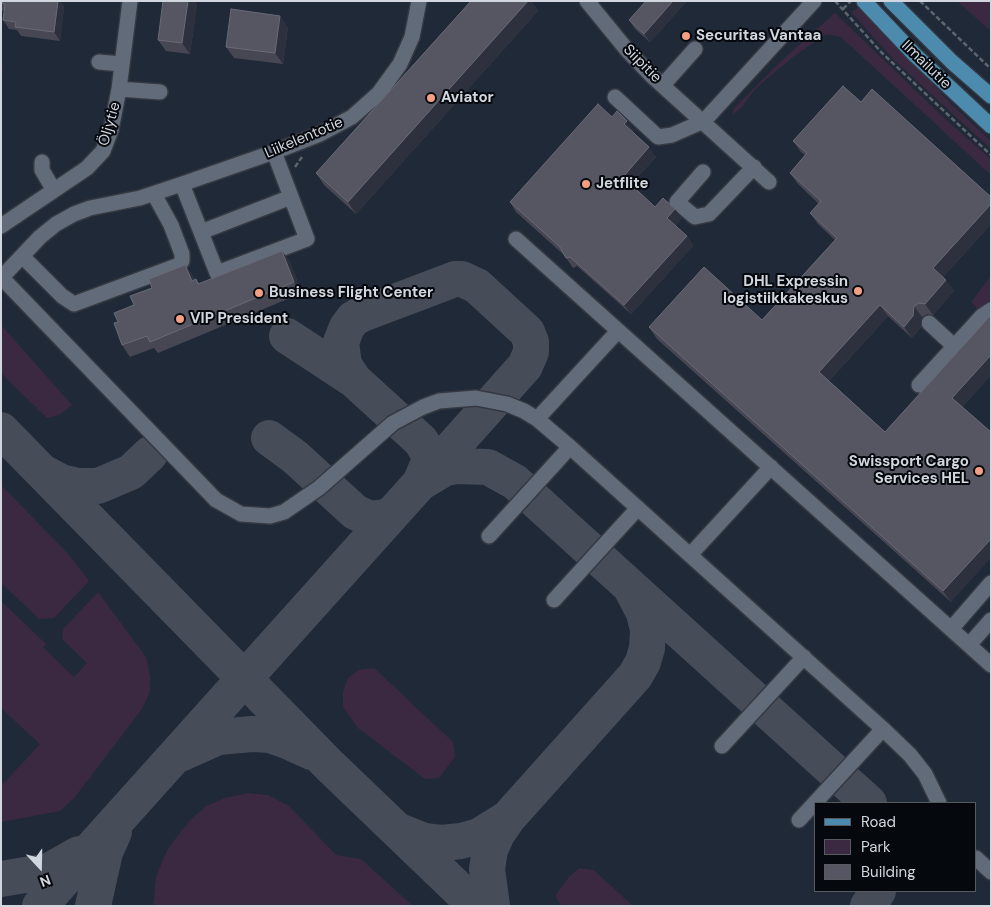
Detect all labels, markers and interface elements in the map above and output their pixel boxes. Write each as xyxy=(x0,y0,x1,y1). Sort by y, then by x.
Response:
place label: Securitas Vantaa xyxy=(696,27,821,45)
marker: Securitas Vantaa xyxy=(680,30,692,42)
street label: Ilmailutie xyxy=(897,37,955,93)
street label: Siipitie xyxy=(619,41,665,87)
place label: Aviator xyxy=(441,89,494,107)
marker: Aviator xyxy=(425,92,437,104)
street label: Öljytie xyxy=(95,100,125,148)
street label: Liikelentotie xyxy=(262,113,346,163)
place label: Jetflite xyxy=(596,175,649,193)
marker: Jetflite xyxy=(580,178,592,190)
place label: DHL Expressin logistiikkakeskus xyxy=(723,273,848,308)
place label: Business Flight Center xyxy=(269,284,433,302)
marker: DHL Expressin logistiikkakeskus xyxy=(852,285,864,297)
marker: Business Flight Center xyxy=(253,287,265,299)
place label: VIP President xyxy=(190,310,288,328)
marker: VIP President xyxy=(174,313,186,325)
place label: Swissport Cargo Services HEL xyxy=(849,453,969,488)
marker: Swissport Cargo Services HEL xyxy=(973,465,985,477)
legend xyxy=(814,802,977,892)
text: Road xyxy=(861,812,896,832)
text: Park xyxy=(861,837,891,857)
north arrow xyxy=(15,842,65,892)
text: Building xyxy=(861,862,916,882)
text: N xyxy=(37,871,53,891)

